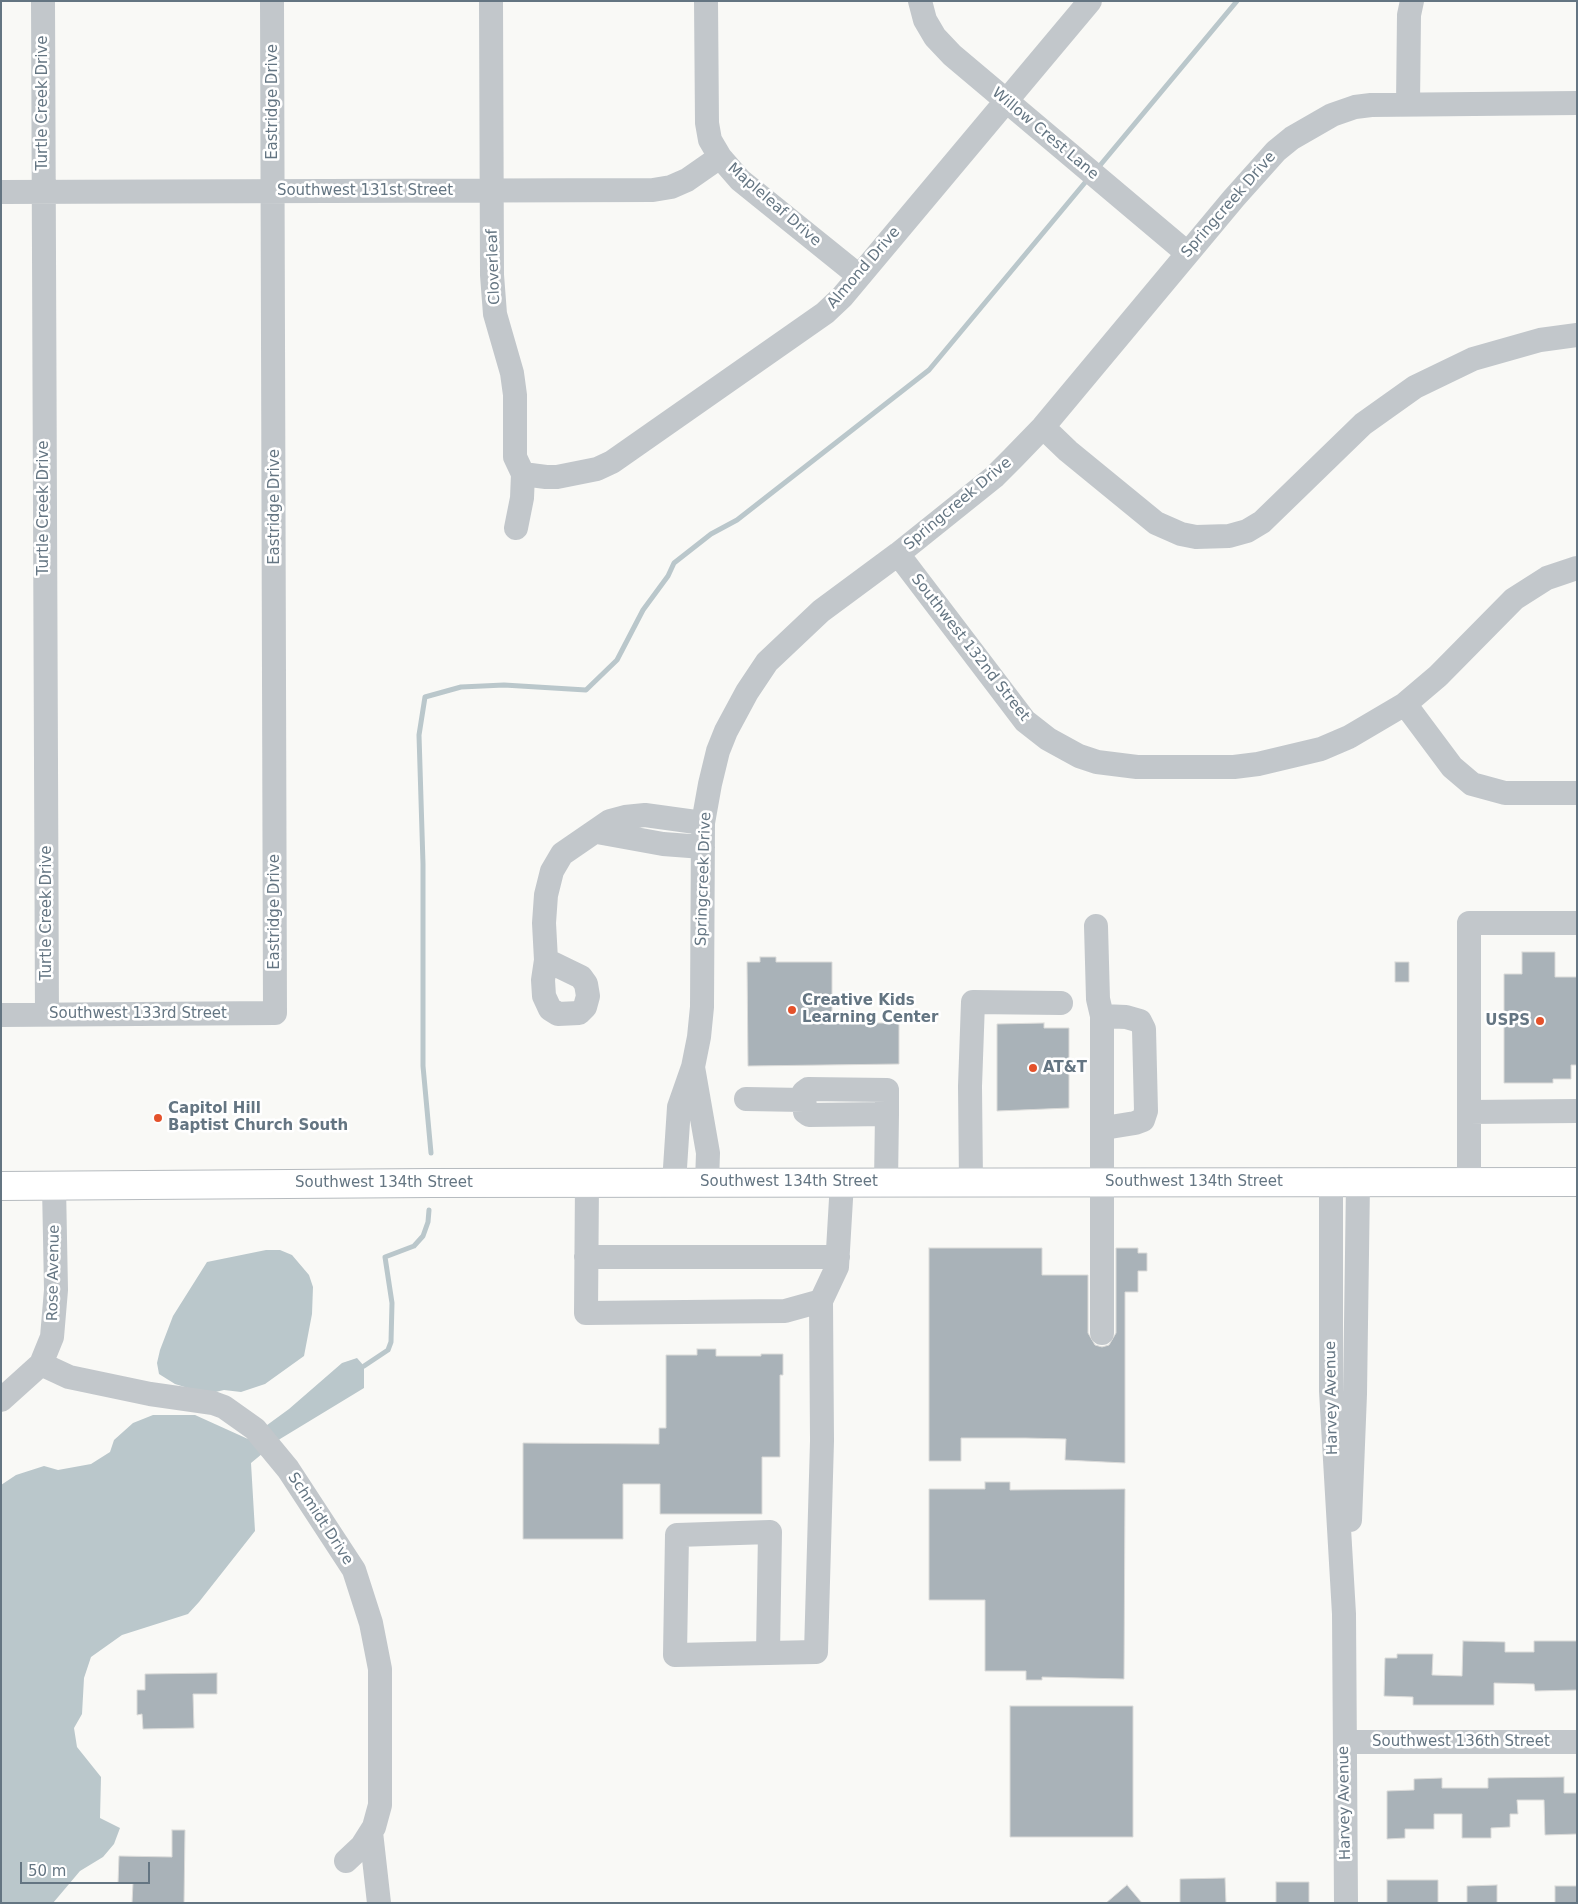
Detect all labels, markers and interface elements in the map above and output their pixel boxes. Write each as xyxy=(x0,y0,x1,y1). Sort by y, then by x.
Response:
street label: Turtle Creek Drive xyxy=(34,36,52,170)
street label: Eastridge Drive xyxy=(264,44,282,160)
street label: Willow Crest Lane xyxy=(988,84,1102,184)
street label: Springcreek Drive xyxy=(1178,148,1280,262)
street label: Mapleleaf Drive xyxy=(724,160,824,250)
street label: Southwest 131st Street xyxy=(277,182,453,200)
street label: Almond Drive xyxy=(824,224,904,312)
street label: Cloverleaf xyxy=(484,229,504,305)
street label: Turtle Creek Drive xyxy=(35,441,53,575)
street label: Eastridge Drive xyxy=(266,449,284,565)
street label: Springcreek Drive xyxy=(901,454,1015,554)
street label: Southwest 132nd Street xyxy=(907,571,1033,725)
street label: Springcreek Drive xyxy=(693,812,715,946)
street label: Turtle Creek Drive xyxy=(38,846,56,980)
street label: Eastridge Drive xyxy=(266,854,284,970)
place label: Creative Kids Learning Center xyxy=(802,992,938,1027)
marker: Creative Kids Learning Center xyxy=(786,1004,798,1016)
street label: Southwest 133rd Street xyxy=(49,1005,227,1023)
place label: USPS xyxy=(1485,1012,1530,1030)
marker: USPS xyxy=(1534,1015,1546,1027)
place label: AT&T xyxy=(1043,1059,1087,1077)
marker: AT&T xyxy=(1027,1062,1039,1074)
place label: Capitol Hill Baptist Church South xyxy=(168,1100,348,1135)
marker: Capitol Hill Baptist Church South xyxy=(152,1112,164,1124)
street label: Southwest 134th Street xyxy=(700,1173,878,1191)
street label: Southwest 134th Street xyxy=(1105,1173,1283,1191)
street label: Southwest 134th Street xyxy=(295,1174,473,1192)
street label: Rose Avenue xyxy=(44,1225,64,1321)
street label: Harvey Avenue xyxy=(1322,1341,1342,1455)
street label: Schmidt Drive xyxy=(284,1470,356,1568)
street label: Southwest 136th Street xyxy=(1372,1733,1550,1751)
street label: Harvey Avenue xyxy=(1335,1746,1355,1860)
scale bar xyxy=(22,1852,152,1884)
text: 50 m xyxy=(28,1862,66,1880)

